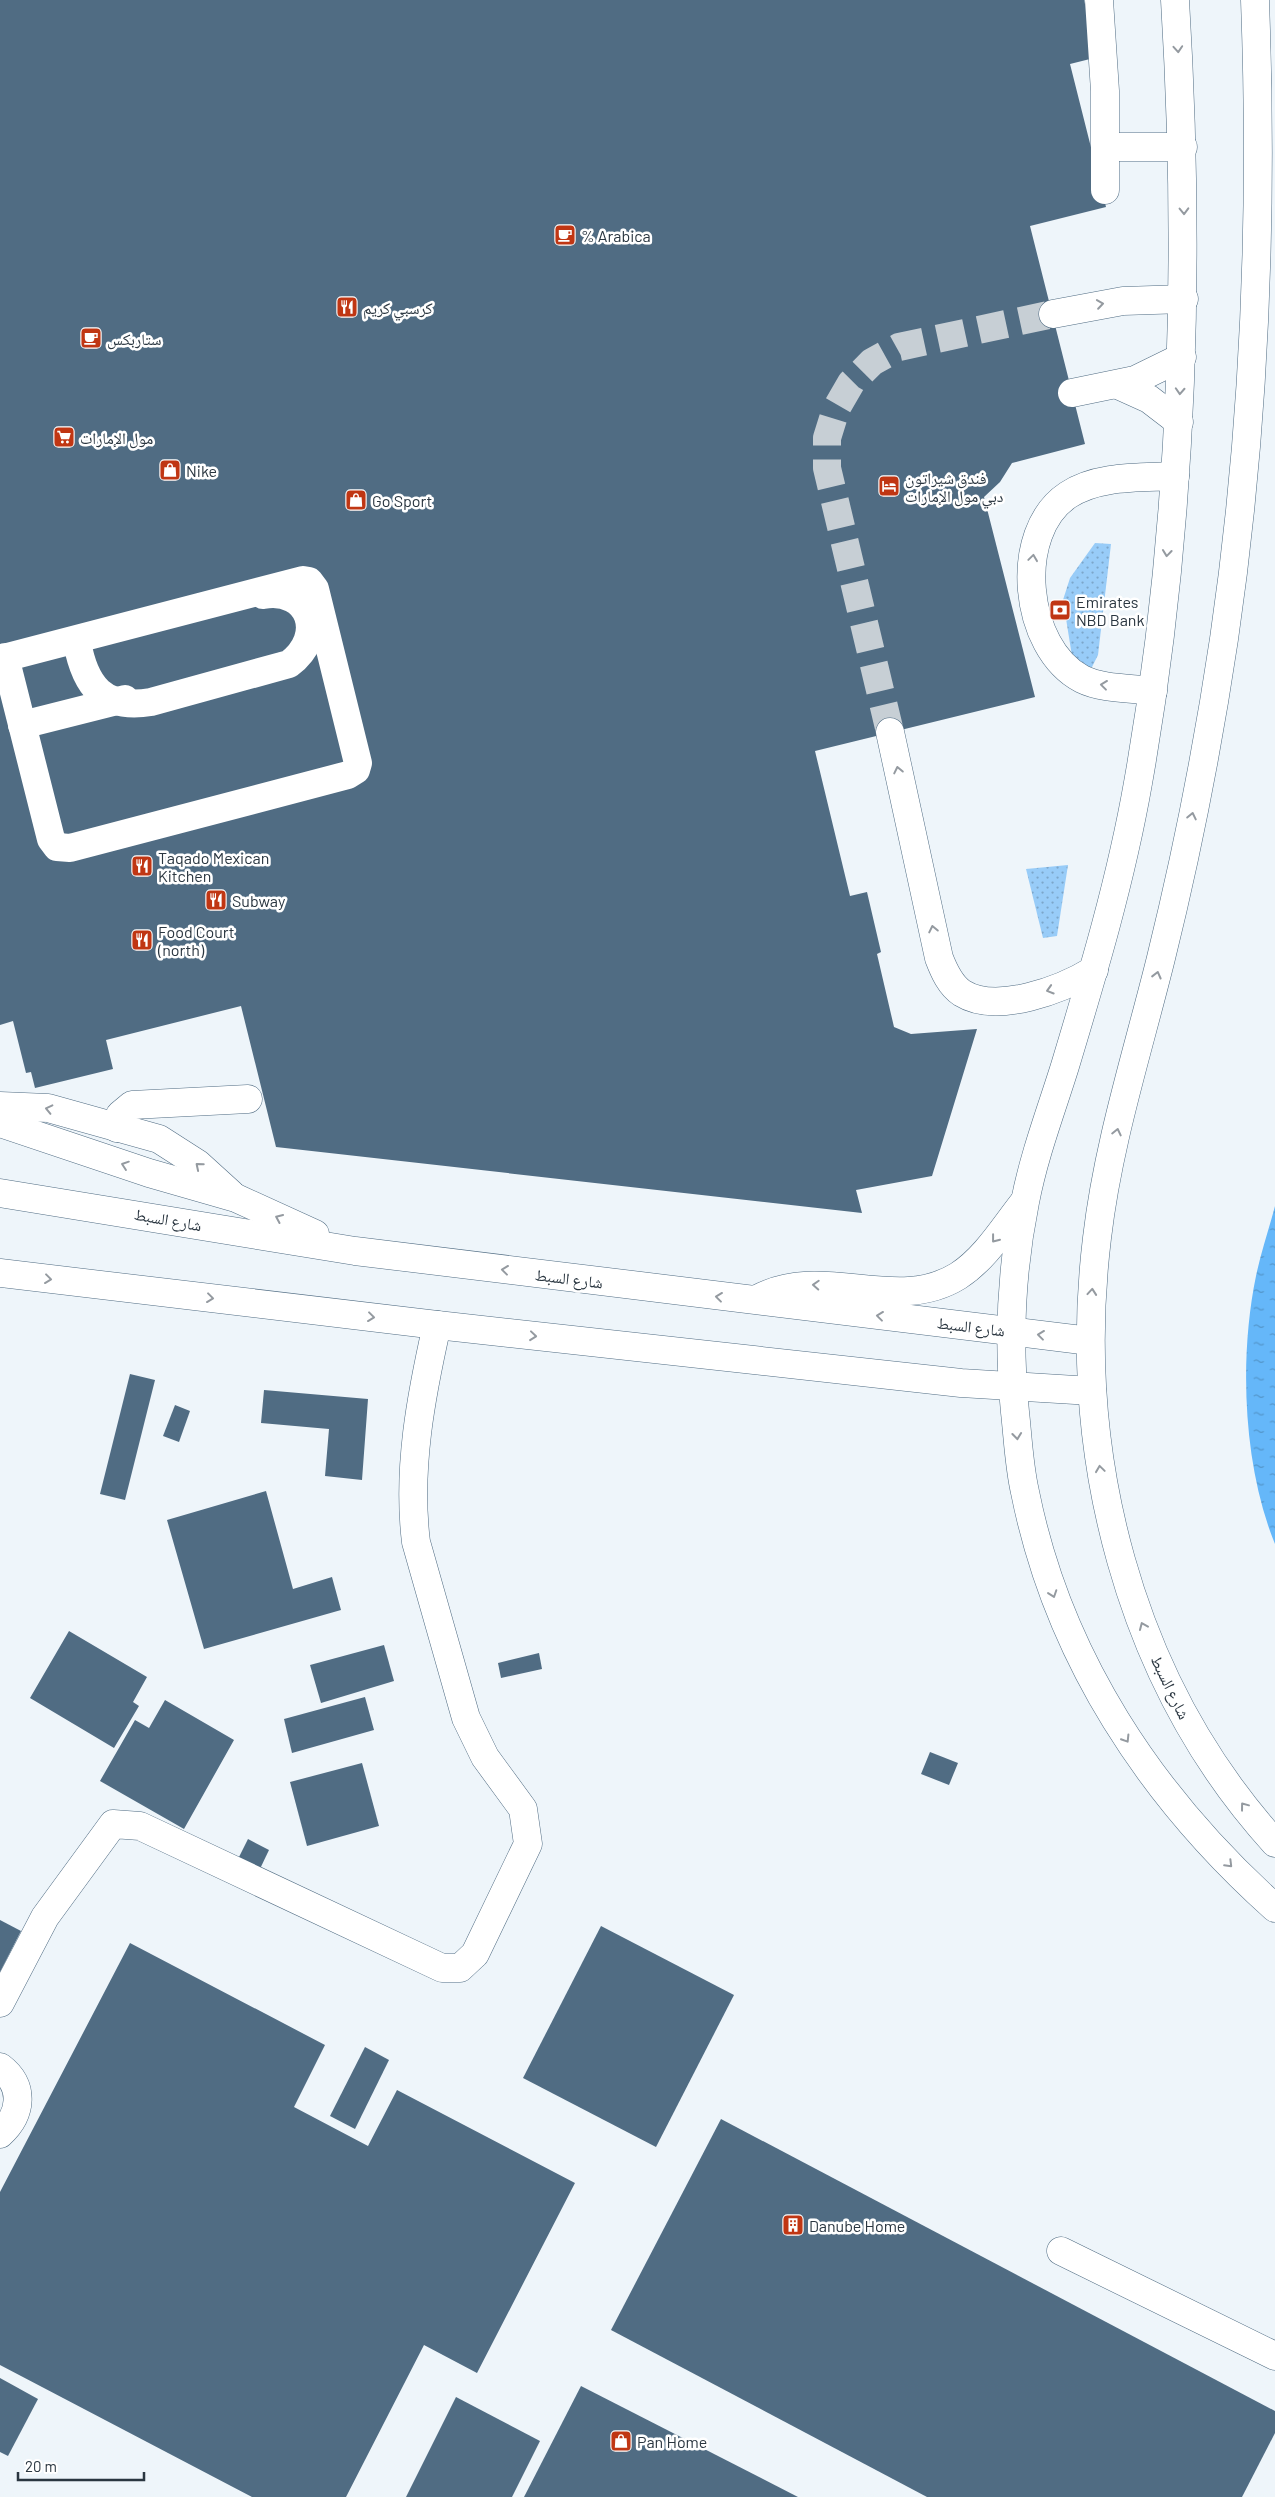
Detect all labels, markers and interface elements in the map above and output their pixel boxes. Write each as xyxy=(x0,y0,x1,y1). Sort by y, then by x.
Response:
one-way arrow xyxy=(1173,45,1184,53)
one-way arrow xyxy=(1178,207,1189,215)
cafe icon: % Arabica xyxy=(553,223,577,247)
place label: % Arabica xyxy=(581,226,651,245)
restaurant icon: كرسبي كريم xyxy=(335,295,359,319)
place label: كرسبي كريم xyxy=(363,298,433,321)
one-way arrow xyxy=(1097,299,1105,310)
cafe icon: ستاربكس xyxy=(79,326,103,350)
place label: ستاربكس xyxy=(107,329,162,350)
one-way arrow xyxy=(1175,387,1186,395)
supermarket icon: مول الإمارات xyxy=(52,425,76,449)
place label: مول الإمارات xyxy=(80,428,153,449)
shop icon: Nike xyxy=(158,458,182,482)
place label: Nike xyxy=(186,461,217,480)
place label: فندق شيراتون دبي مول الإمارات xyxy=(905,468,1004,509)
hotel icon: فندق شيراتون دبي مول الإمارات xyxy=(877,474,901,498)
shop icon: Go Sport xyxy=(344,488,368,512)
place label: Go Sport xyxy=(372,491,432,510)
one-way arrow xyxy=(1162,549,1173,557)
one-way arrow xyxy=(1027,553,1038,561)
place label: Emirates NBD Bank xyxy=(1076,592,1144,629)
bank icon: Emirates NBD Bank xyxy=(1048,598,1072,622)
one-way arrow xyxy=(1100,680,1108,691)
one-way arrow xyxy=(893,766,904,775)
one-way arrow xyxy=(1186,812,1197,820)
place label: Taqado Mexican Kitchen xyxy=(158,848,269,885)
restaurant icon: Taqado Mexican Kitchen xyxy=(130,854,154,878)
restaurant icon: Subway xyxy=(204,888,228,912)
place label: Subway xyxy=(232,891,286,910)
place label: Food Court (north) xyxy=(157,922,235,959)
one-way arrow xyxy=(928,925,938,933)
restaurant icon: Food Court (north) xyxy=(130,928,154,952)
one-way arrow xyxy=(1151,970,1162,979)
one-way arrow xyxy=(1046,985,1055,995)
one-way arrow xyxy=(45,1104,54,1115)
one-way arrow xyxy=(1111,1128,1122,1137)
one-way arrow xyxy=(121,1161,130,1171)
one-way arrow xyxy=(196,1162,205,1171)
street label: شارع السبط xyxy=(132,1204,203,1236)
one-way arrow xyxy=(275,1214,284,1224)
one-way arrow xyxy=(992,1233,1001,1243)
street label: شارع السبط xyxy=(534,1264,604,1294)
one-way arrow xyxy=(501,1265,509,1276)
one-way arrow xyxy=(45,1273,53,1284)
one-way arrow xyxy=(812,1279,820,1290)
one-way arrow xyxy=(1086,1288,1097,1296)
one-way arrow xyxy=(206,1292,214,1303)
one-way arrow xyxy=(714,1292,722,1303)
one-way arrow xyxy=(367,1311,375,1322)
one-way arrow xyxy=(876,1311,884,1322)
street label: شارع السبط xyxy=(936,1312,1006,1342)
one-way arrow xyxy=(529,1330,537,1341)
one-way arrow xyxy=(1037,1330,1045,1341)
one-way arrow xyxy=(1011,1432,1022,1440)
one-way arrow xyxy=(1096,1465,1106,1474)
one-way arrow xyxy=(1047,1589,1057,1598)
one-way arrow xyxy=(1138,1622,1149,1631)
street label: شارع السبط xyxy=(1146,1652,1195,1723)
one-way arrow xyxy=(1120,1733,1130,1742)
one-way arrow xyxy=(1241,1802,1250,1811)
one-way arrow xyxy=(1223,1858,1232,1867)
building icon: Danube Home xyxy=(781,2213,805,2237)
place label: Danube Home xyxy=(809,2216,905,2235)
shop icon: Pan Home xyxy=(609,2429,633,2453)
place label: Pan Home xyxy=(637,2432,707,2451)
scale bar xyxy=(18,2450,144,2482)
text: 20 m xyxy=(25,2457,57,2475)

